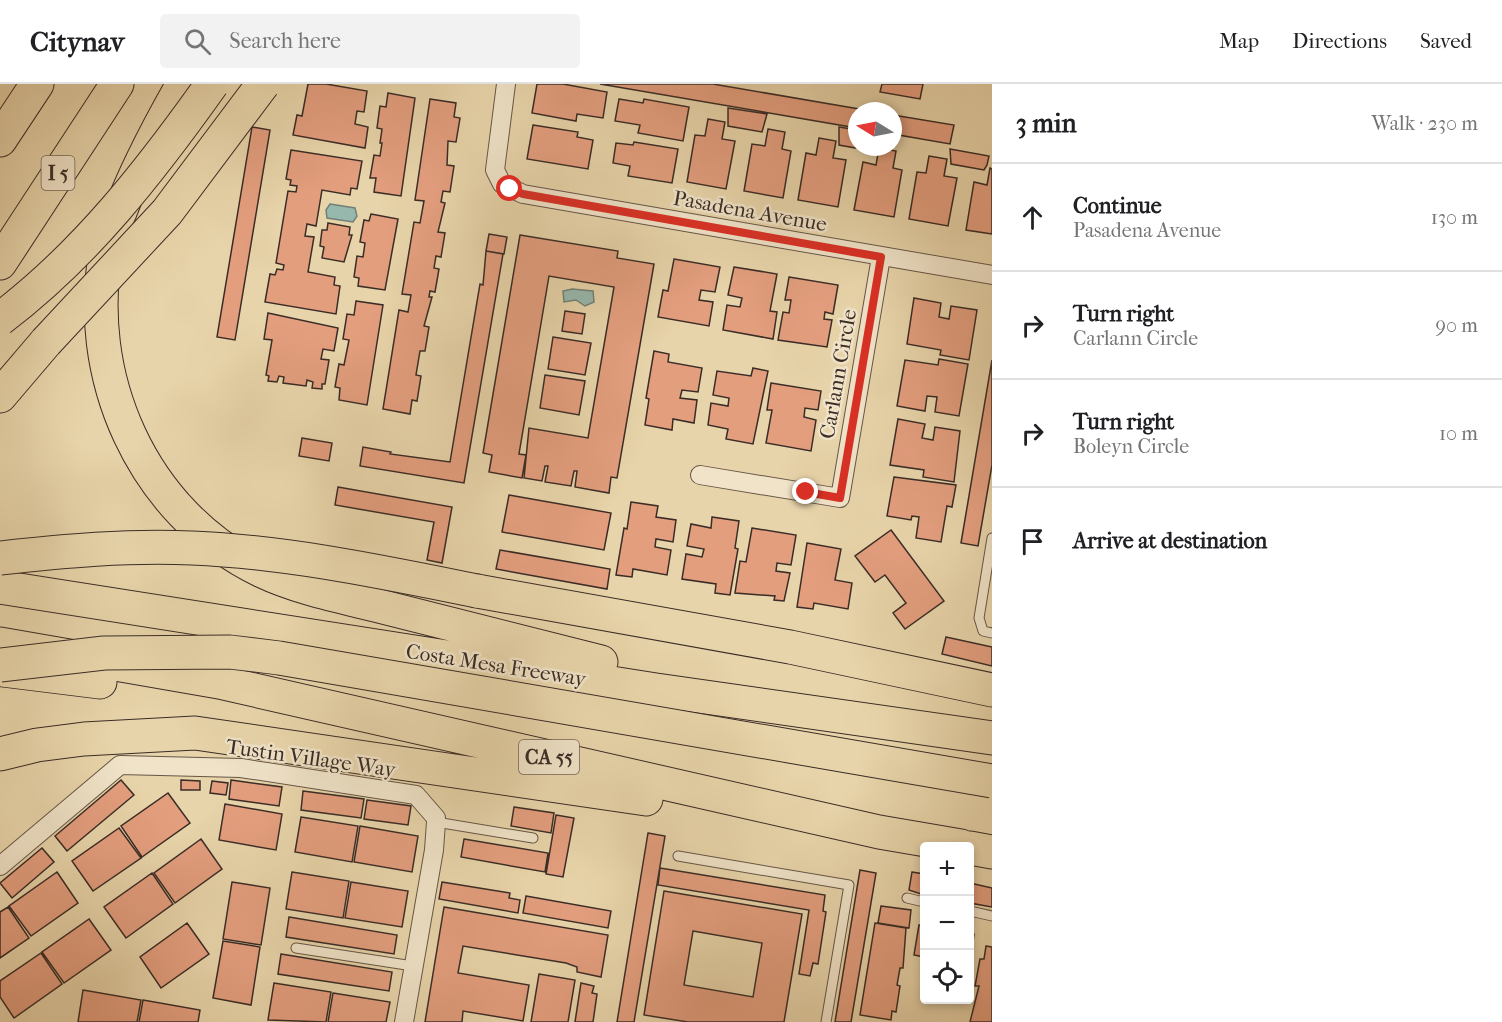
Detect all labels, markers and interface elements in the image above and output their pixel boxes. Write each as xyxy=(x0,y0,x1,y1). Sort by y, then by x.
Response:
search box xyxy=(160,14,580,68)
text: Citynav xyxy=(30,25,124,58)
icon: search xyxy=(181,25,214,58)
text: Search here xyxy=(229,28,341,54)
text: Map xyxy=(1219,29,1259,53)
text: Directions xyxy=(1292,29,1387,53)
text: Saved xyxy=(1420,29,1472,53)
north arrow xyxy=(848,102,902,156)
text: 3 min xyxy=(1016,108,1077,139)
text: Walk · 230 m xyxy=(1372,112,1478,135)
road number: I 5 xyxy=(42,156,74,190)
route start xyxy=(496,175,522,201)
street label: Pasadena Avenue xyxy=(671,186,829,236)
text: Continue xyxy=(1073,193,1162,219)
icon: ahead xyxy=(1016,201,1049,234)
text: 130 m xyxy=(1431,206,1478,229)
text: Pasadena Avenue xyxy=(1073,219,1221,242)
text: Turn right xyxy=(1073,301,1174,327)
street label: Carlann Circle xyxy=(815,307,861,441)
icon: right xyxy=(1016,309,1049,342)
text: 90 m xyxy=(1436,314,1478,337)
text: Carlann Circle xyxy=(1073,327,1198,350)
text: Turn right xyxy=(1073,409,1174,435)
icon: right xyxy=(1016,417,1049,450)
text: 10 m xyxy=(1439,422,1478,445)
text: Boleyn Circle xyxy=(1073,435,1189,458)
route end xyxy=(792,478,818,504)
icon: arrive xyxy=(1016,525,1049,558)
text: Arrive at destination xyxy=(1073,528,1267,554)
street label: Costa Mesa Freeway xyxy=(404,639,589,691)
street label: Tustin Village Way xyxy=(225,734,398,782)
road number: CA 55 xyxy=(519,740,579,774)
map controls xyxy=(920,842,974,1004)
button: + xyxy=(920,842,974,896)
button: − xyxy=(920,896,974,950)
button: locate xyxy=(920,950,974,1004)

